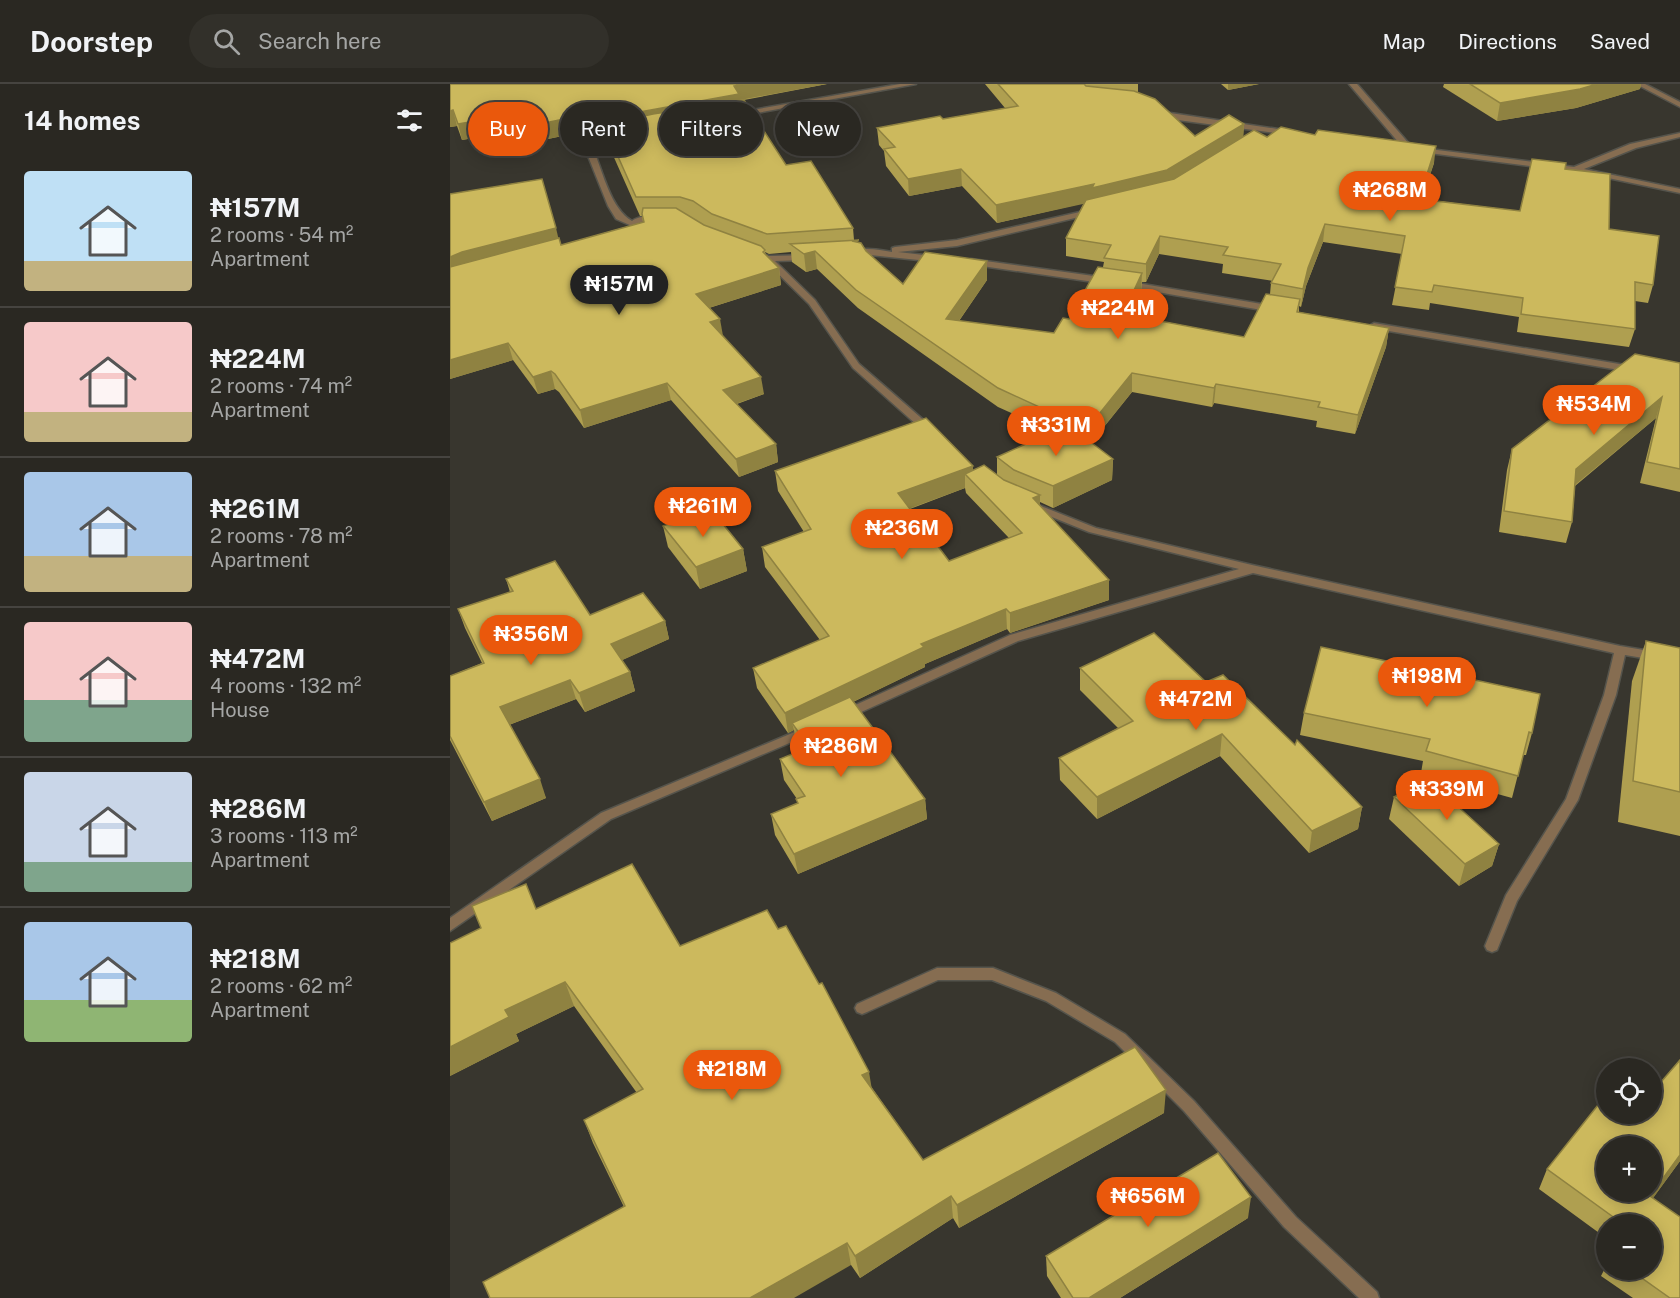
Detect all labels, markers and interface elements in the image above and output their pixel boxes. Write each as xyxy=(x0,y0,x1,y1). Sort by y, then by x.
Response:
search box xyxy=(189,14,609,68)
text: Doorstep xyxy=(30,25,153,58)
icon: search xyxy=(210,25,243,58)
text: Search here xyxy=(258,28,381,54)
text: Map xyxy=(1383,29,1425,54)
text: Directions xyxy=(1458,29,1557,54)
text: Saved xyxy=(1590,29,1650,54)
chip: Buy xyxy=(468,102,548,156)
chip: Rent xyxy=(560,102,647,156)
chip: Filters xyxy=(659,102,763,156)
chip: New xyxy=(775,102,861,156)
icon: filters xyxy=(393,104,426,137)
text: 14 homes xyxy=(24,105,140,136)
pin: ₦268M xyxy=(1348,171,1432,222)
text: ₦268M xyxy=(1353,178,1427,202)
text: ₦157M xyxy=(210,192,300,223)
icon: home xyxy=(72,195,144,267)
text: 2 rooms · 54 m² xyxy=(210,223,353,247)
text: Apartment xyxy=(210,247,310,271)
pin: ₦157M xyxy=(577,265,661,316)
text: ₦157M xyxy=(584,272,654,296)
pin: ₦224M xyxy=(1076,289,1160,340)
text: ₦224M xyxy=(1081,296,1155,320)
text: ₦224M xyxy=(210,343,306,374)
icon: home xyxy=(72,346,144,418)
text: 2 rooms · 74 m² xyxy=(210,374,352,398)
pin: ₦534M xyxy=(1552,385,1636,436)
text: ₦534M xyxy=(1557,392,1631,416)
text: Apartment xyxy=(210,398,310,422)
pin: ₦331M xyxy=(1014,406,1098,457)
text: ₦331M xyxy=(1021,413,1091,437)
pin: ₦261M xyxy=(661,487,745,538)
text: ₦261M xyxy=(210,493,300,524)
text: ₦261M xyxy=(668,494,738,518)
icon: home xyxy=(72,496,144,568)
pin: ₦236M xyxy=(860,509,944,560)
text: ₦236M xyxy=(865,516,939,540)
text: 2 rooms · 78 m² xyxy=(210,524,353,548)
text: Apartment xyxy=(210,548,310,572)
pin: ₦356M xyxy=(489,615,573,666)
text: ₦356M xyxy=(494,622,568,646)
text: ₦472M xyxy=(210,643,305,674)
icon: home xyxy=(72,646,144,718)
pin: ₦198M xyxy=(1385,657,1469,708)
text: ₦198M xyxy=(1392,664,1462,688)
text: 4 rooms · 132 m² xyxy=(210,674,361,698)
pin: ₦472M xyxy=(1154,680,1238,731)
text: ₦472M xyxy=(1159,687,1233,711)
text: House xyxy=(210,698,270,722)
pin: ₦286M xyxy=(799,727,883,778)
text: ₦286M xyxy=(804,734,878,758)
pin: ₦339M xyxy=(1405,770,1489,821)
text: ₦339M xyxy=(1410,777,1484,801)
text: ₦286M xyxy=(210,793,307,824)
icon: home xyxy=(72,796,144,868)
text: 3 rooms · 113 m² xyxy=(210,824,358,848)
text: Apartment xyxy=(210,848,310,872)
text: ₦218M xyxy=(210,943,301,974)
icon: home xyxy=(72,946,144,1018)
text: 2 rooms · 62 m² xyxy=(210,974,352,998)
text: Apartment xyxy=(210,998,310,1022)
pin: ₦218M xyxy=(690,1050,774,1101)
text: ₦218M xyxy=(697,1057,767,1081)
map controls xyxy=(1596,1058,1662,1280)
button: locate xyxy=(1596,1058,1662,1124)
button: + xyxy=(1596,1136,1662,1202)
pin: ₦656M xyxy=(1106,1177,1190,1228)
text: ₦656M xyxy=(1111,1184,1185,1208)
button: − xyxy=(1596,1214,1662,1280)

